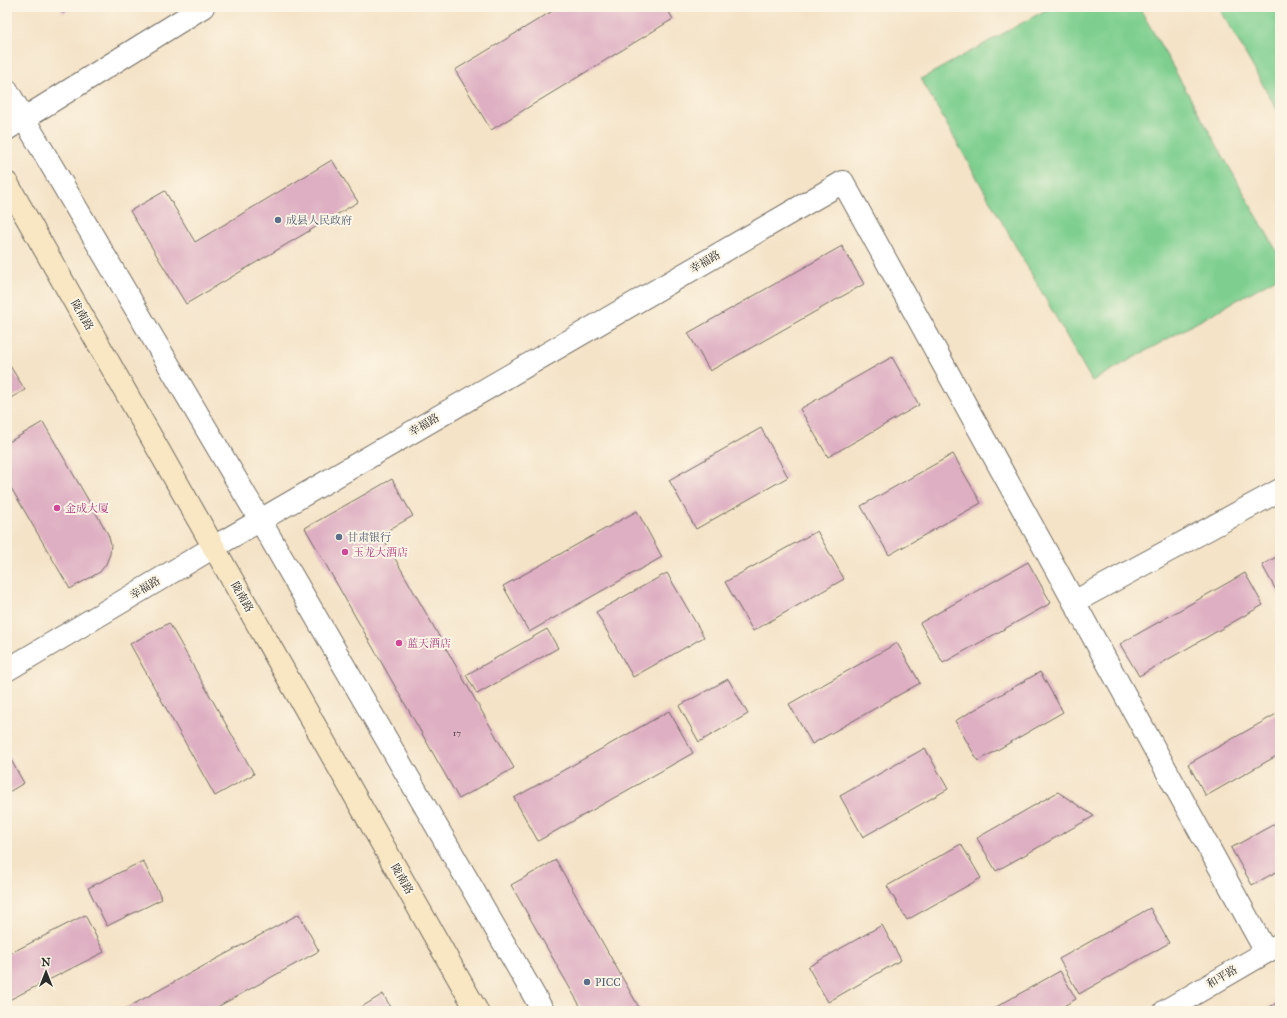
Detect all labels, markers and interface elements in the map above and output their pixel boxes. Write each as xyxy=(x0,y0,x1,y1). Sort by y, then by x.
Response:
place label: 成县人民政府 xyxy=(286,214,352,227)
marker: 成县人民政府 xyxy=(273,215,283,225)
street label: 幸福路 xyxy=(687,248,723,276)
street label: 陇南路 xyxy=(68,297,96,333)
street label: 幸福路 xyxy=(406,411,442,439)
place label: 金成大厦 xyxy=(65,502,109,515)
marker: 金成大厦 xyxy=(52,503,62,513)
place label: 甘肃银行 xyxy=(347,531,391,544)
marker: 甘肃银行 xyxy=(334,532,344,542)
place label: 玉龙大酒店 xyxy=(353,546,408,559)
marker: 玉龙大酒店 xyxy=(340,547,350,557)
street label: 幸福路 xyxy=(128,574,162,602)
street label: 陇南路 xyxy=(228,579,256,615)
place label: 蓝天酒店 xyxy=(407,637,451,650)
marker: 蓝天酒店 xyxy=(394,638,404,648)
house number: 17 xyxy=(453,727,461,738)
street label: 陇南路 xyxy=(388,861,416,897)
north arrow xyxy=(26,952,66,992)
text: N xyxy=(41,956,51,969)
street label: 和平路 xyxy=(1204,963,1240,991)
place label: PICC xyxy=(595,976,621,989)
marker: PICC xyxy=(582,977,592,987)

